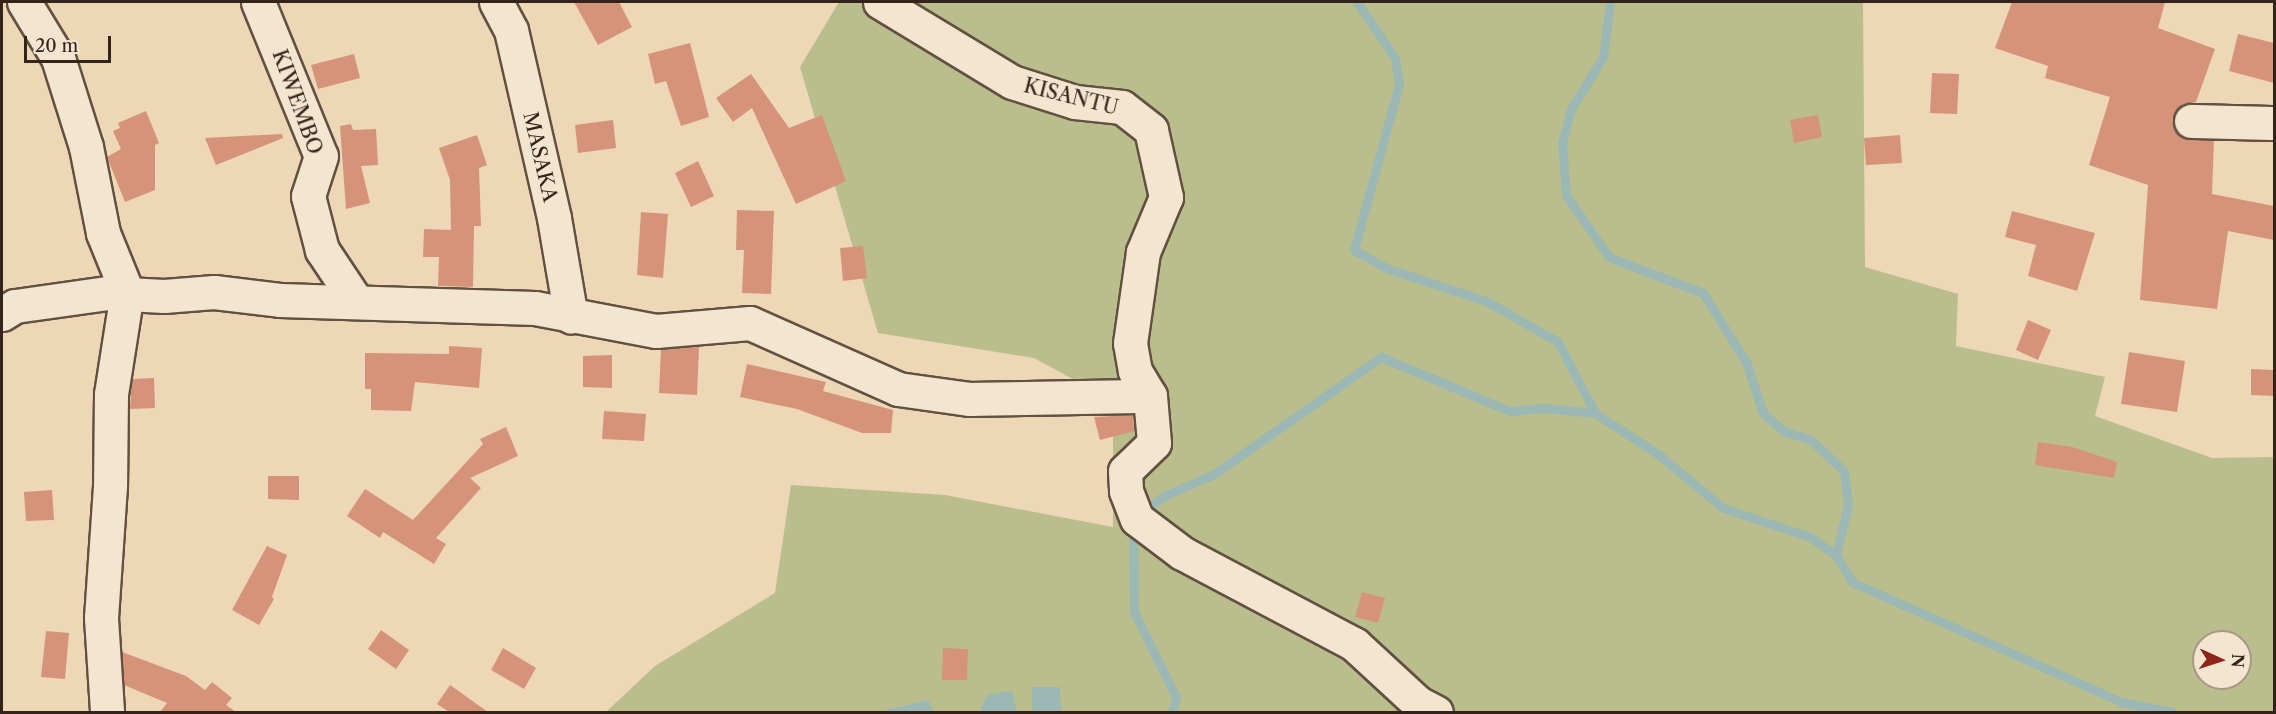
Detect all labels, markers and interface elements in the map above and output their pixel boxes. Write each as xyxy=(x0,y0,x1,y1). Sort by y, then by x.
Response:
scale bar xyxy=(27,24,114,62)
text: 20 m xyxy=(35,35,78,57)
street label: KIWEMBO xyxy=(267,46,327,158)
street label: KISANTU xyxy=(1021,74,1121,120)
street label: MASAKA xyxy=(518,110,562,204)
north arrow xyxy=(2192,630,2252,690)
text: N xyxy=(2228,653,2248,668)

